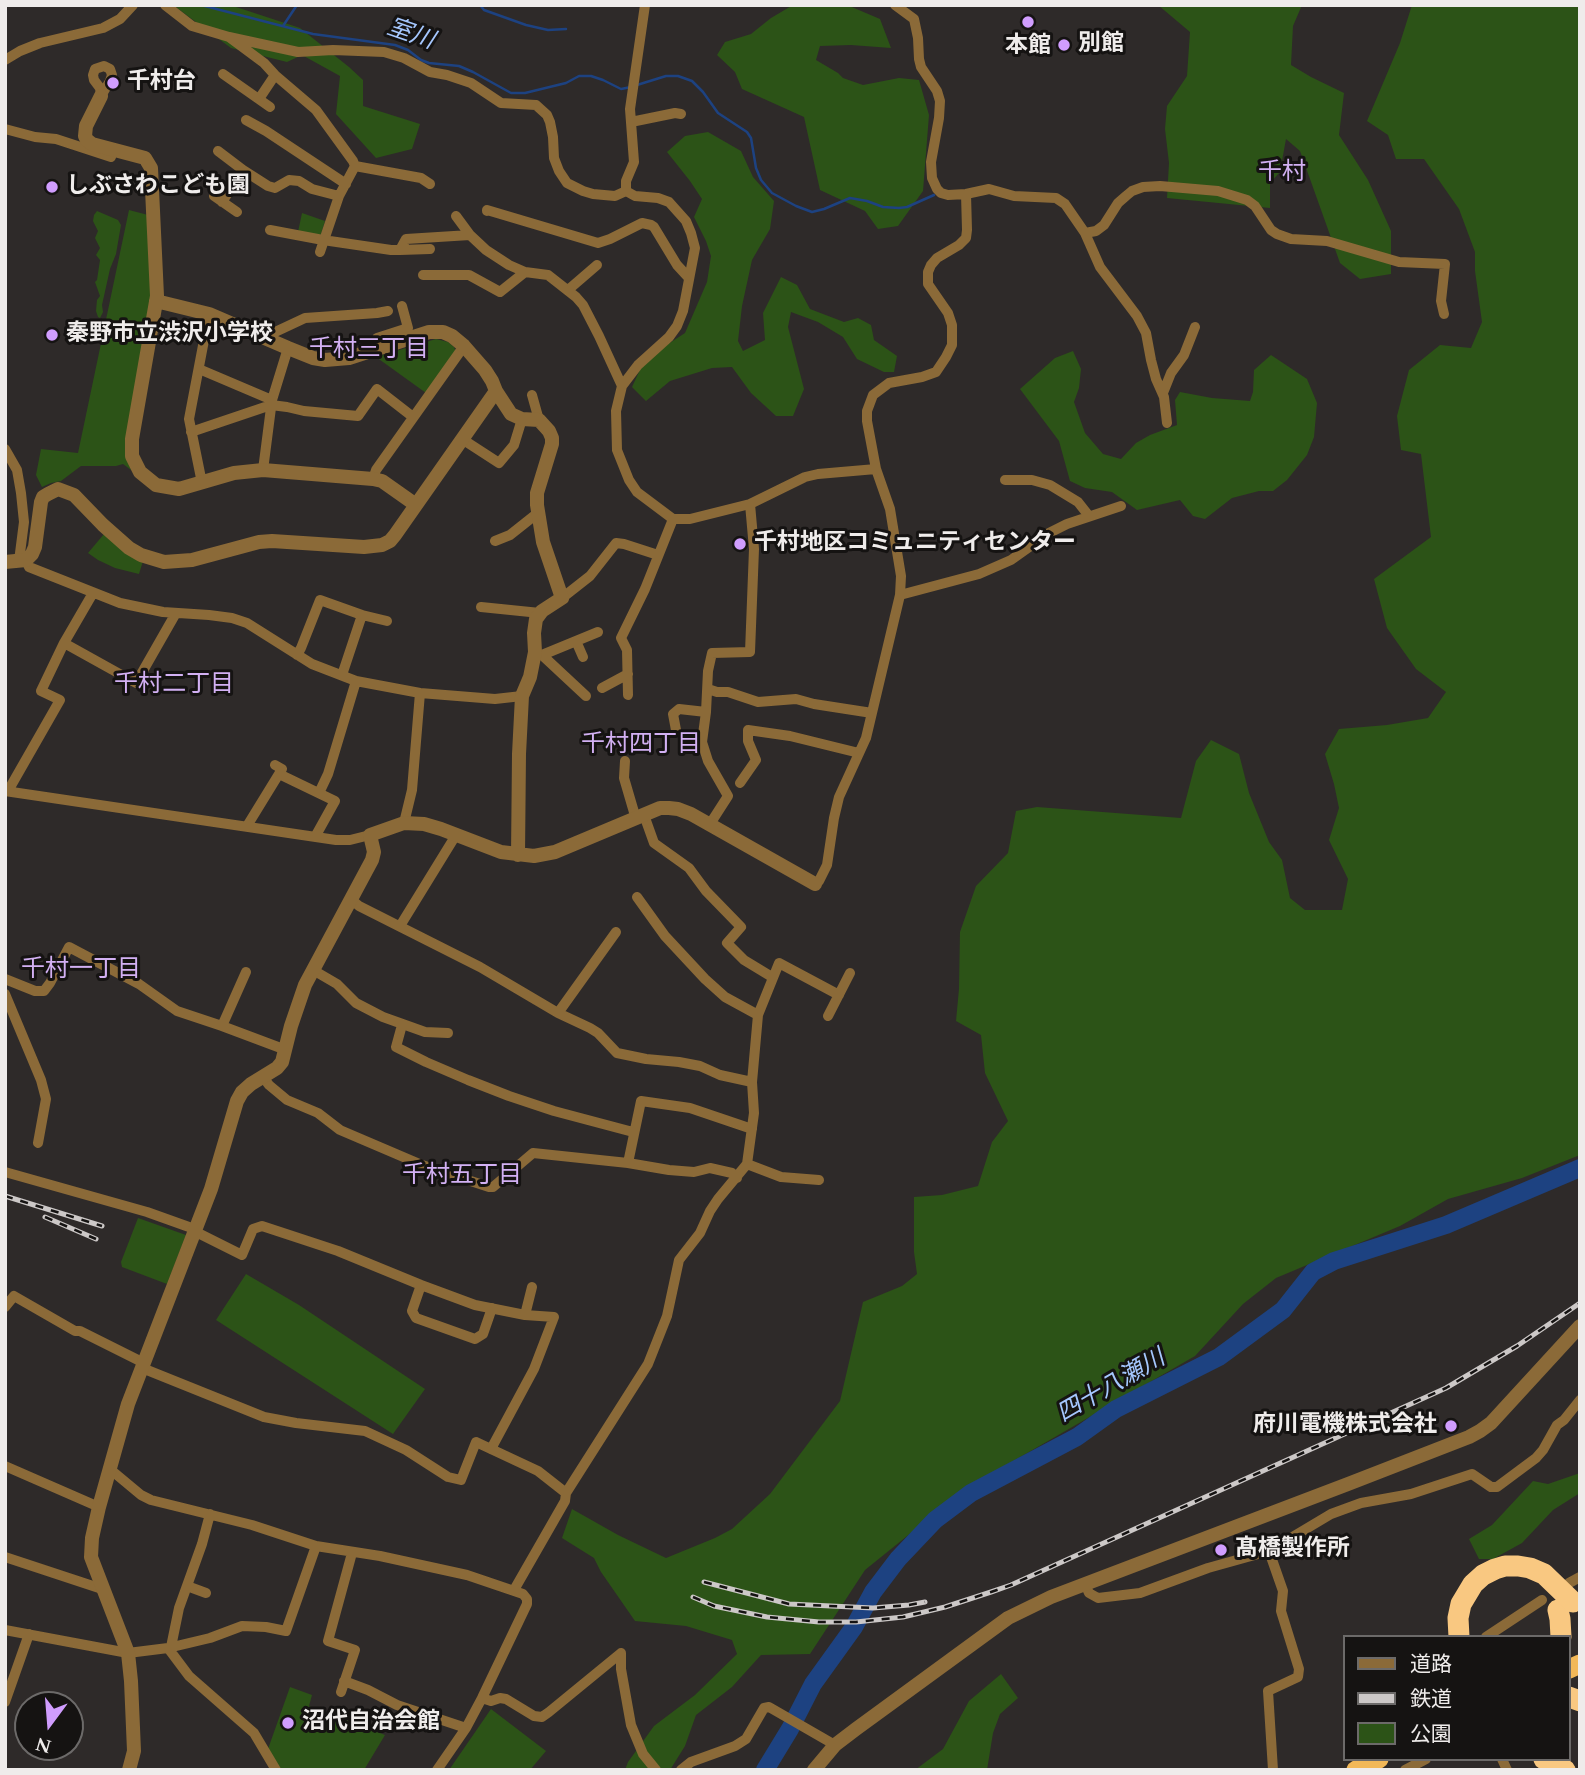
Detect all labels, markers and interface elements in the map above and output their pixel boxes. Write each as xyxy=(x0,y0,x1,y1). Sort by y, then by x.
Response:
marker: 本館 xyxy=(1020,14,1036,30)
water label: 室川 xyxy=(383,15,437,57)
place label: 別館 xyxy=(1078,31,1124,59)
place label: 本館 xyxy=(1005,33,1051,61)
marker: 別館 xyxy=(1056,37,1072,53)
place label: 千村台 xyxy=(127,69,196,97)
marker: 千村台 xyxy=(105,75,121,91)
district label: 千村 xyxy=(1258,160,1306,188)
place label: しぶさわこども園 xyxy=(66,173,250,201)
marker: しぶさわこども園 xyxy=(44,179,60,195)
place label: 秦野市立渋沢小学校 xyxy=(66,321,273,349)
marker: 秦野市立渋沢小学校 xyxy=(44,327,60,343)
district label: 千村三丁目 xyxy=(309,337,429,365)
place label: 千村地区コミュニティセンター xyxy=(754,530,1076,558)
marker: 千村地区コミュニティセンター xyxy=(732,536,748,552)
district label: 千村二丁目 xyxy=(114,672,234,700)
district label: 千村四丁目 xyxy=(581,732,701,760)
district label: 千村一丁目 xyxy=(21,957,141,985)
district label: 千村五丁目 xyxy=(402,1163,522,1191)
water label: 四十八瀬川 xyxy=(1053,1346,1171,1430)
place label: 府川電機株式会社 xyxy=(1253,1412,1437,1440)
marker: 府川電機株式会社 xyxy=(1443,1418,1459,1434)
place label: 髙橋製作所 xyxy=(1235,1536,1350,1564)
marker: 髙橋製作所 xyxy=(1213,1542,1229,1558)
legend xyxy=(1344,1635,1571,1761)
text: 道路 xyxy=(1410,1649,1452,1681)
text: 鉄道 xyxy=(1410,1684,1452,1716)
north arrow xyxy=(14,1691,84,1761)
place label: 沼代自治会館 xyxy=(302,1709,440,1737)
marker: 沼代自治会館 xyxy=(280,1715,296,1731)
text: 公園 xyxy=(1410,1719,1452,1751)
text: N xyxy=(32,1729,55,1761)

